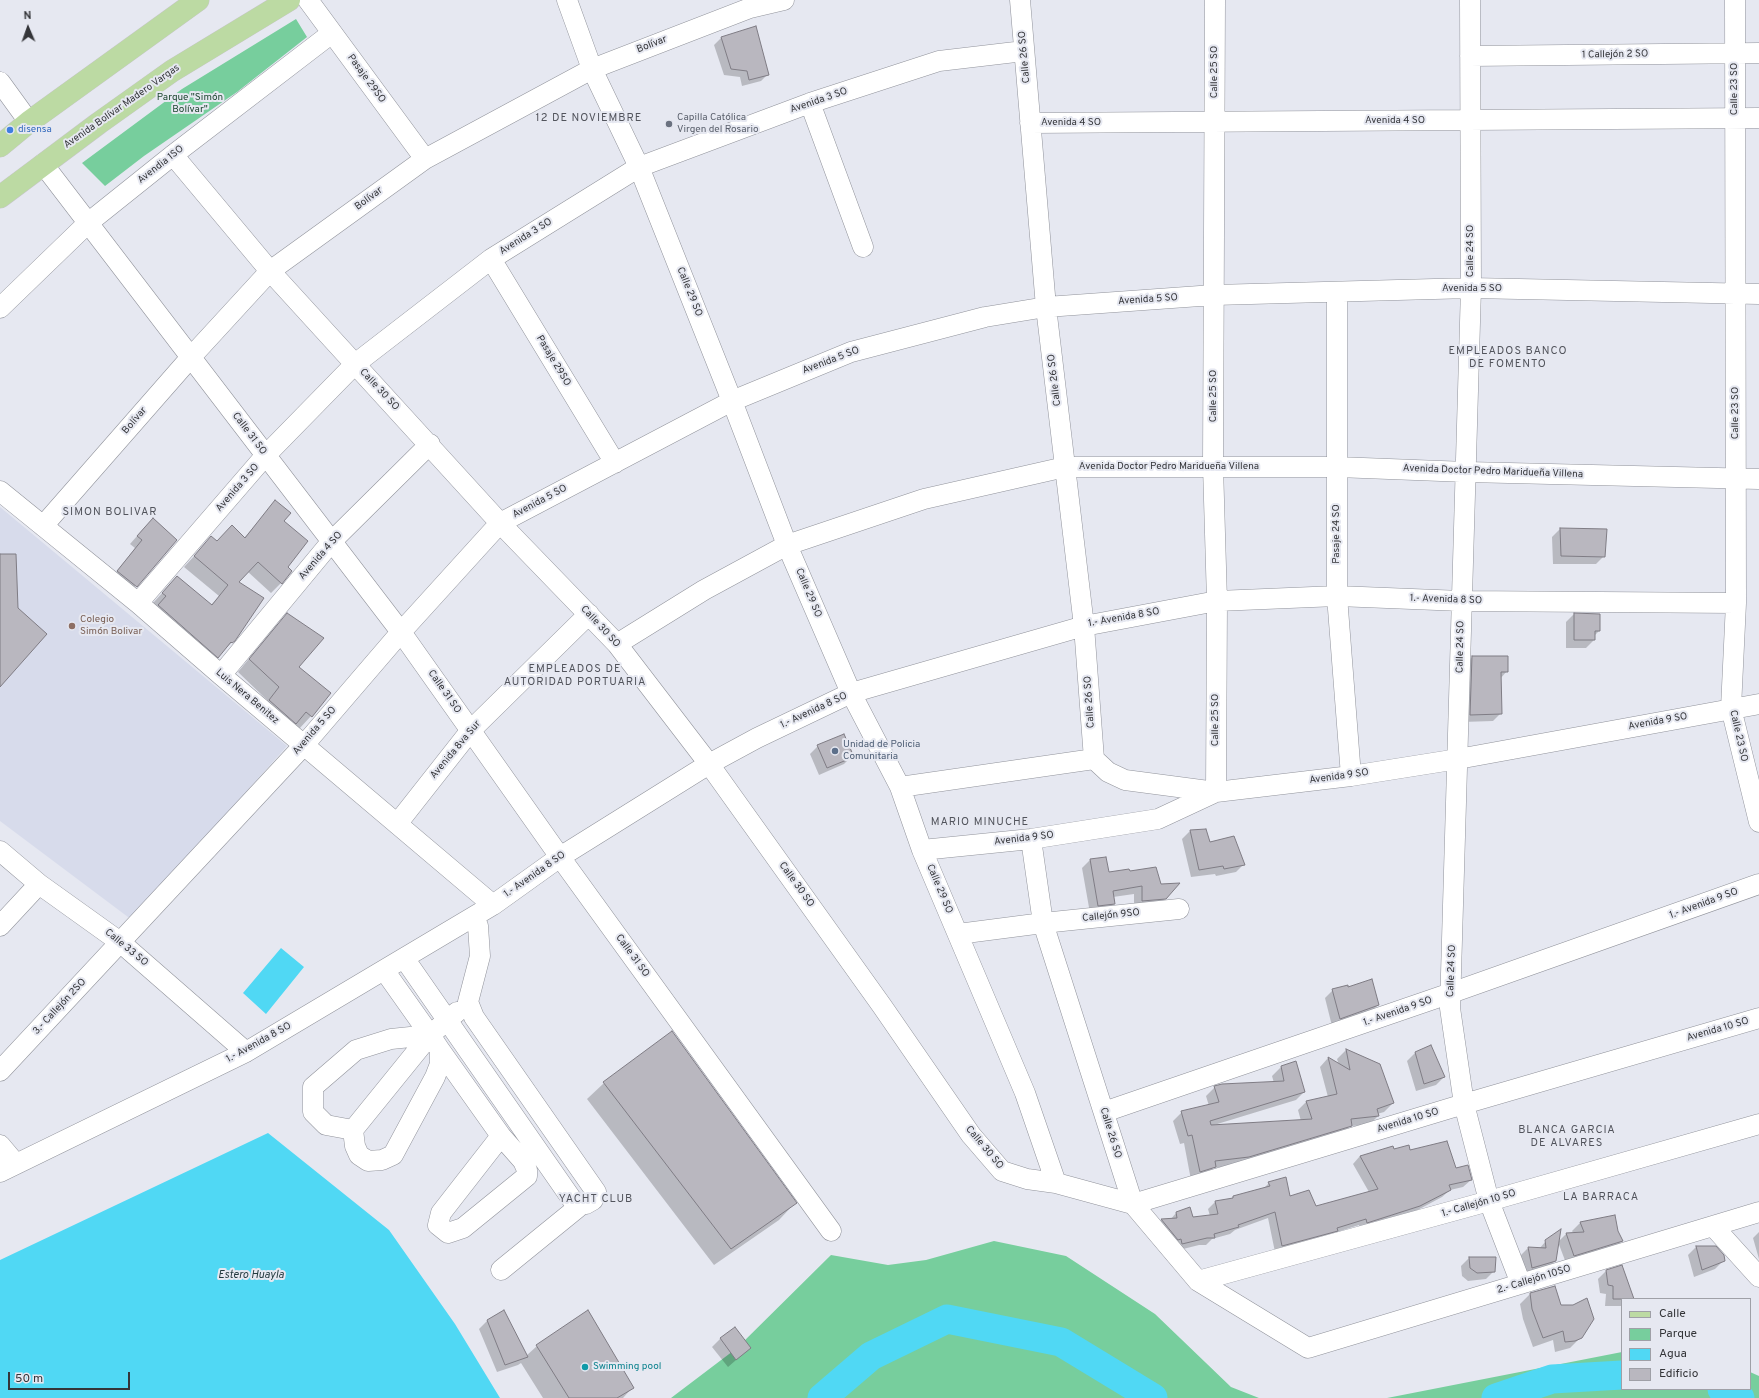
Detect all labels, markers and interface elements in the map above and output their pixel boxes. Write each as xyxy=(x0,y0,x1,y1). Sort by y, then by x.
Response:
north arrow xyxy=(8,8,48,48)
text: N xyxy=(23,9,32,23)
street label: Calle 26 SO xyxy=(1017,30,1033,84)
street label: Bolívar xyxy=(635,34,669,56)
street label: Calle 25 SO xyxy=(1209,46,1221,98)
street label: 1 Callejón 2 SO xyxy=(1582,48,1648,62)
street label: Pasaje 29SO xyxy=(344,52,388,106)
street label: Avenida Bolívar Madero Vargas xyxy=(62,62,182,152)
street label: Calle 23 SO xyxy=(1729,63,1741,115)
street label: Avenida 3 SO xyxy=(789,86,849,116)
park label: Parque "Simón Bolívar" xyxy=(157,92,223,116)
district label: 12 DE NOVIEMBRE xyxy=(536,112,642,126)
place label: Capilla Católica Virgen del Rosario xyxy=(677,112,759,136)
street label: Avenida 4 SO xyxy=(1365,115,1425,127)
street label: Avenida 4 SO xyxy=(1041,117,1101,129)
marker: Capilla Católica Virgen del Rosario xyxy=(664,119,674,129)
place label: disensa xyxy=(18,124,52,136)
marker: disensa xyxy=(5,125,15,135)
street label: Avendia 1SO xyxy=(135,143,187,187)
street label: Bolívar xyxy=(353,185,385,213)
street label: Avenida 3 SO xyxy=(497,216,555,258)
street label: Calle 24 SO xyxy=(1465,225,1477,277)
street label: Calle 29 SO xyxy=(674,265,704,319)
street label: Avenida 5 SO xyxy=(1442,283,1502,295)
street label: Avenida 5 SO xyxy=(1118,292,1178,308)
street label: Pasaje 29SO xyxy=(533,333,573,389)
street label: Avenida 5 SO xyxy=(801,345,861,377)
district label: EMPLEADOS BANCO DE FOMENTO xyxy=(1449,345,1567,371)
street label: Calle 26 SO xyxy=(1046,353,1064,407)
street label: Calle 30 SO xyxy=(357,367,401,413)
street label: Calle 25 SO xyxy=(1208,370,1220,422)
street label: Calle 23 SO xyxy=(1730,387,1742,439)
street label: Bolívar xyxy=(120,405,150,437)
street label: Calle 31 SO xyxy=(229,410,269,458)
street label: Avenida 3 SO xyxy=(214,461,262,515)
street label: Avenida Doctor Pedro Maridueña Villena xyxy=(1079,461,1259,473)
street label: Avenida Doctor Pedro Maridueña Villena xyxy=(1403,463,1583,481)
street label: Avenida 5 SO xyxy=(511,483,569,521)
street label: Pasaje 24 SO xyxy=(1331,504,1343,564)
district label: SIMON BOLIVAR xyxy=(63,506,157,520)
street label: Avenida 4 SO xyxy=(297,529,345,583)
street label: Calle 29 SO xyxy=(792,567,824,619)
street label: 1.- Avenida 8 SO xyxy=(1410,593,1482,607)
street label: Calle 30 SO xyxy=(578,604,622,650)
street label: 1.- Avenida 8 SO xyxy=(1087,606,1161,630)
place label: Colegio Simón Bolivar xyxy=(80,614,142,638)
marker: Colegio Simón Bolivar xyxy=(67,621,77,631)
street label: Calle 24 SO xyxy=(1455,621,1467,673)
district label: EMPLEADOS DE AUTORIDAD PORTUARIA xyxy=(504,663,646,689)
street label: Luis Nera Benitez xyxy=(213,667,281,727)
street label: Calle 31 SO xyxy=(425,668,463,716)
street label: Calle 26 SO xyxy=(1082,675,1098,729)
street label: 1.- Avenida 8 SO xyxy=(779,690,849,732)
street label: Calle 25 SO xyxy=(1210,694,1222,746)
street label: Avenida 5 SO xyxy=(291,704,339,758)
street label: Calle 23 SO xyxy=(1726,709,1750,763)
street label: Avenida 9 SO xyxy=(1627,711,1689,733)
street label: Avenida 8va Sur xyxy=(428,718,484,782)
place label: Unidad de Policia Comunitaria xyxy=(843,739,920,762)
marker: Unidad de Policia Comunitaria xyxy=(830,746,840,756)
street label: Avenida 9 SO xyxy=(1309,767,1369,787)
district label: MARIO MINUCHE xyxy=(931,816,1029,830)
street label: Avenida 9 SO xyxy=(994,829,1054,849)
street label: 1.- Avenida 8 SO xyxy=(502,849,568,901)
street label: Calle 30 SO xyxy=(776,860,816,910)
street label: Calle 29 SO xyxy=(923,863,955,915)
street label: 1.- Avenida 9 SO xyxy=(1668,886,1740,922)
street label: Callejón 9SO xyxy=(1082,907,1140,925)
street label: Calle 33 SO xyxy=(102,927,150,969)
street label: Calle 31 SO xyxy=(612,932,652,980)
street label: Calle 24 SO xyxy=(1445,945,1459,997)
street label: 3.- Callejón 2SO xyxy=(31,976,89,1038)
street label: 1.- Avenida 9 SO xyxy=(1362,995,1434,1029)
street label: Avenida 10 SO xyxy=(1686,1015,1750,1045)
street label: 1.- Avenida 8 SO xyxy=(224,1020,294,1066)
street label: Calle 26 SO xyxy=(1097,1106,1123,1160)
street label: Avenida 10 SO xyxy=(1376,1106,1440,1136)
street label: Calle 30 SO xyxy=(962,1124,1006,1172)
district label: BLANCA GARCIA DE ALVARES xyxy=(1518,1124,1616,1150)
street label: 1.- Callejón 10 SO xyxy=(1441,1188,1517,1220)
district label: LA BARRACA xyxy=(1563,1191,1639,1205)
district label: YACHT CLUB xyxy=(559,1193,633,1207)
street label: 2.- Callejón 10SO xyxy=(1496,1263,1572,1297)
water label: Estero Huayla xyxy=(218,1269,284,1283)
legend xyxy=(1621,1298,1751,1390)
text: Calle xyxy=(1659,1306,1686,1322)
text: Parque xyxy=(1659,1326,1697,1342)
text: Agua xyxy=(1659,1346,1687,1362)
place label: Swimming pool xyxy=(593,1361,661,1373)
marker: Swimming pool xyxy=(580,1362,590,1372)
scale bar xyxy=(10,1364,132,1390)
text: Edificio xyxy=(1659,1366,1698,1382)
text: 50 m xyxy=(15,1371,43,1387)

